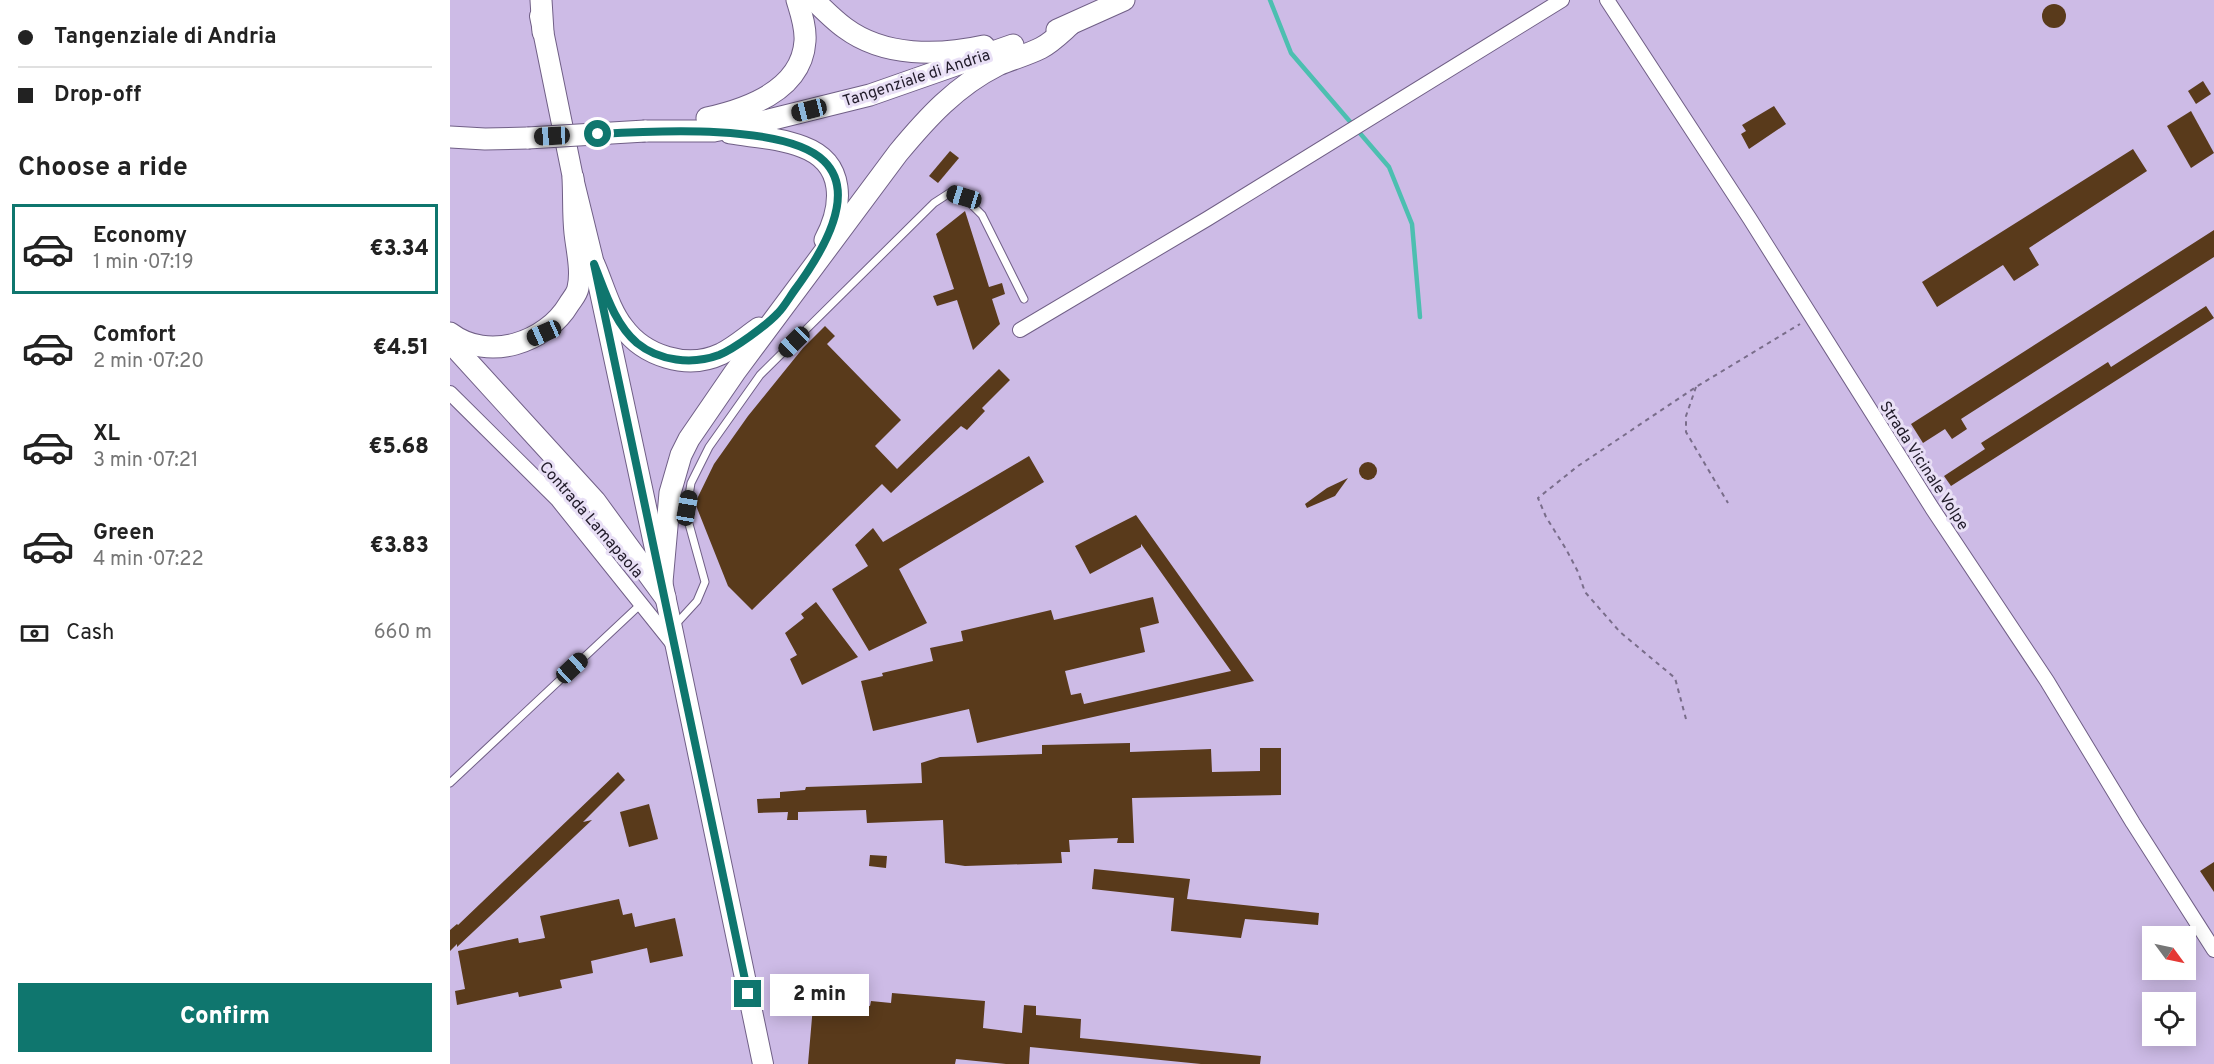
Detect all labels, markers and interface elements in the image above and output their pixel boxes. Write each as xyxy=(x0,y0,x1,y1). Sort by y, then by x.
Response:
text: Tangenziale di Andria xyxy=(54,24,276,51)
street label: Tangenziale di Andria xyxy=(840,46,993,112)
text: Drop-off xyxy=(54,82,141,109)
car xyxy=(789,97,829,123)
route start xyxy=(584,120,611,147)
car xyxy=(534,126,570,146)
text: Choose a ride xyxy=(18,151,188,185)
car xyxy=(944,183,984,211)
icon: car xyxy=(21,222,75,276)
text: Economy xyxy=(93,223,187,250)
text: €3.34 xyxy=(369,236,429,263)
text: 1 min · 07:19 xyxy=(93,250,194,276)
car xyxy=(524,317,564,349)
icon: car xyxy=(21,321,75,375)
text: Comfort xyxy=(93,322,176,349)
car xyxy=(775,323,813,361)
text: €4.51 xyxy=(373,335,429,362)
text: 2 min · 07:20 xyxy=(93,349,204,375)
street label: Strada Vicinale Volpe xyxy=(1874,398,1973,534)
icon: car xyxy=(21,420,75,474)
text: XL xyxy=(93,421,120,448)
text: €5.68 xyxy=(368,434,429,461)
text: 3 min · 07:21 xyxy=(93,448,199,474)
street label: Contrada Lamapaola xyxy=(534,458,647,583)
car xyxy=(675,489,699,527)
icon: car xyxy=(21,519,75,573)
text: Green xyxy=(93,520,155,547)
text: €3.83 xyxy=(370,533,429,560)
text: 4 min · 07:22 xyxy=(93,547,204,573)
icon: cash xyxy=(18,617,51,650)
text: Cash xyxy=(66,620,115,647)
text: 660 m xyxy=(374,620,432,646)
car xyxy=(553,649,591,687)
north arrow xyxy=(2142,926,2196,980)
map controls xyxy=(2142,926,2196,1046)
callout: 2 min xyxy=(769,973,868,1015)
route end xyxy=(734,980,761,1007)
text: 2 min xyxy=(793,982,846,1008)
button: Confirm xyxy=(18,983,432,1052)
button: locate xyxy=(2142,992,2196,1046)

